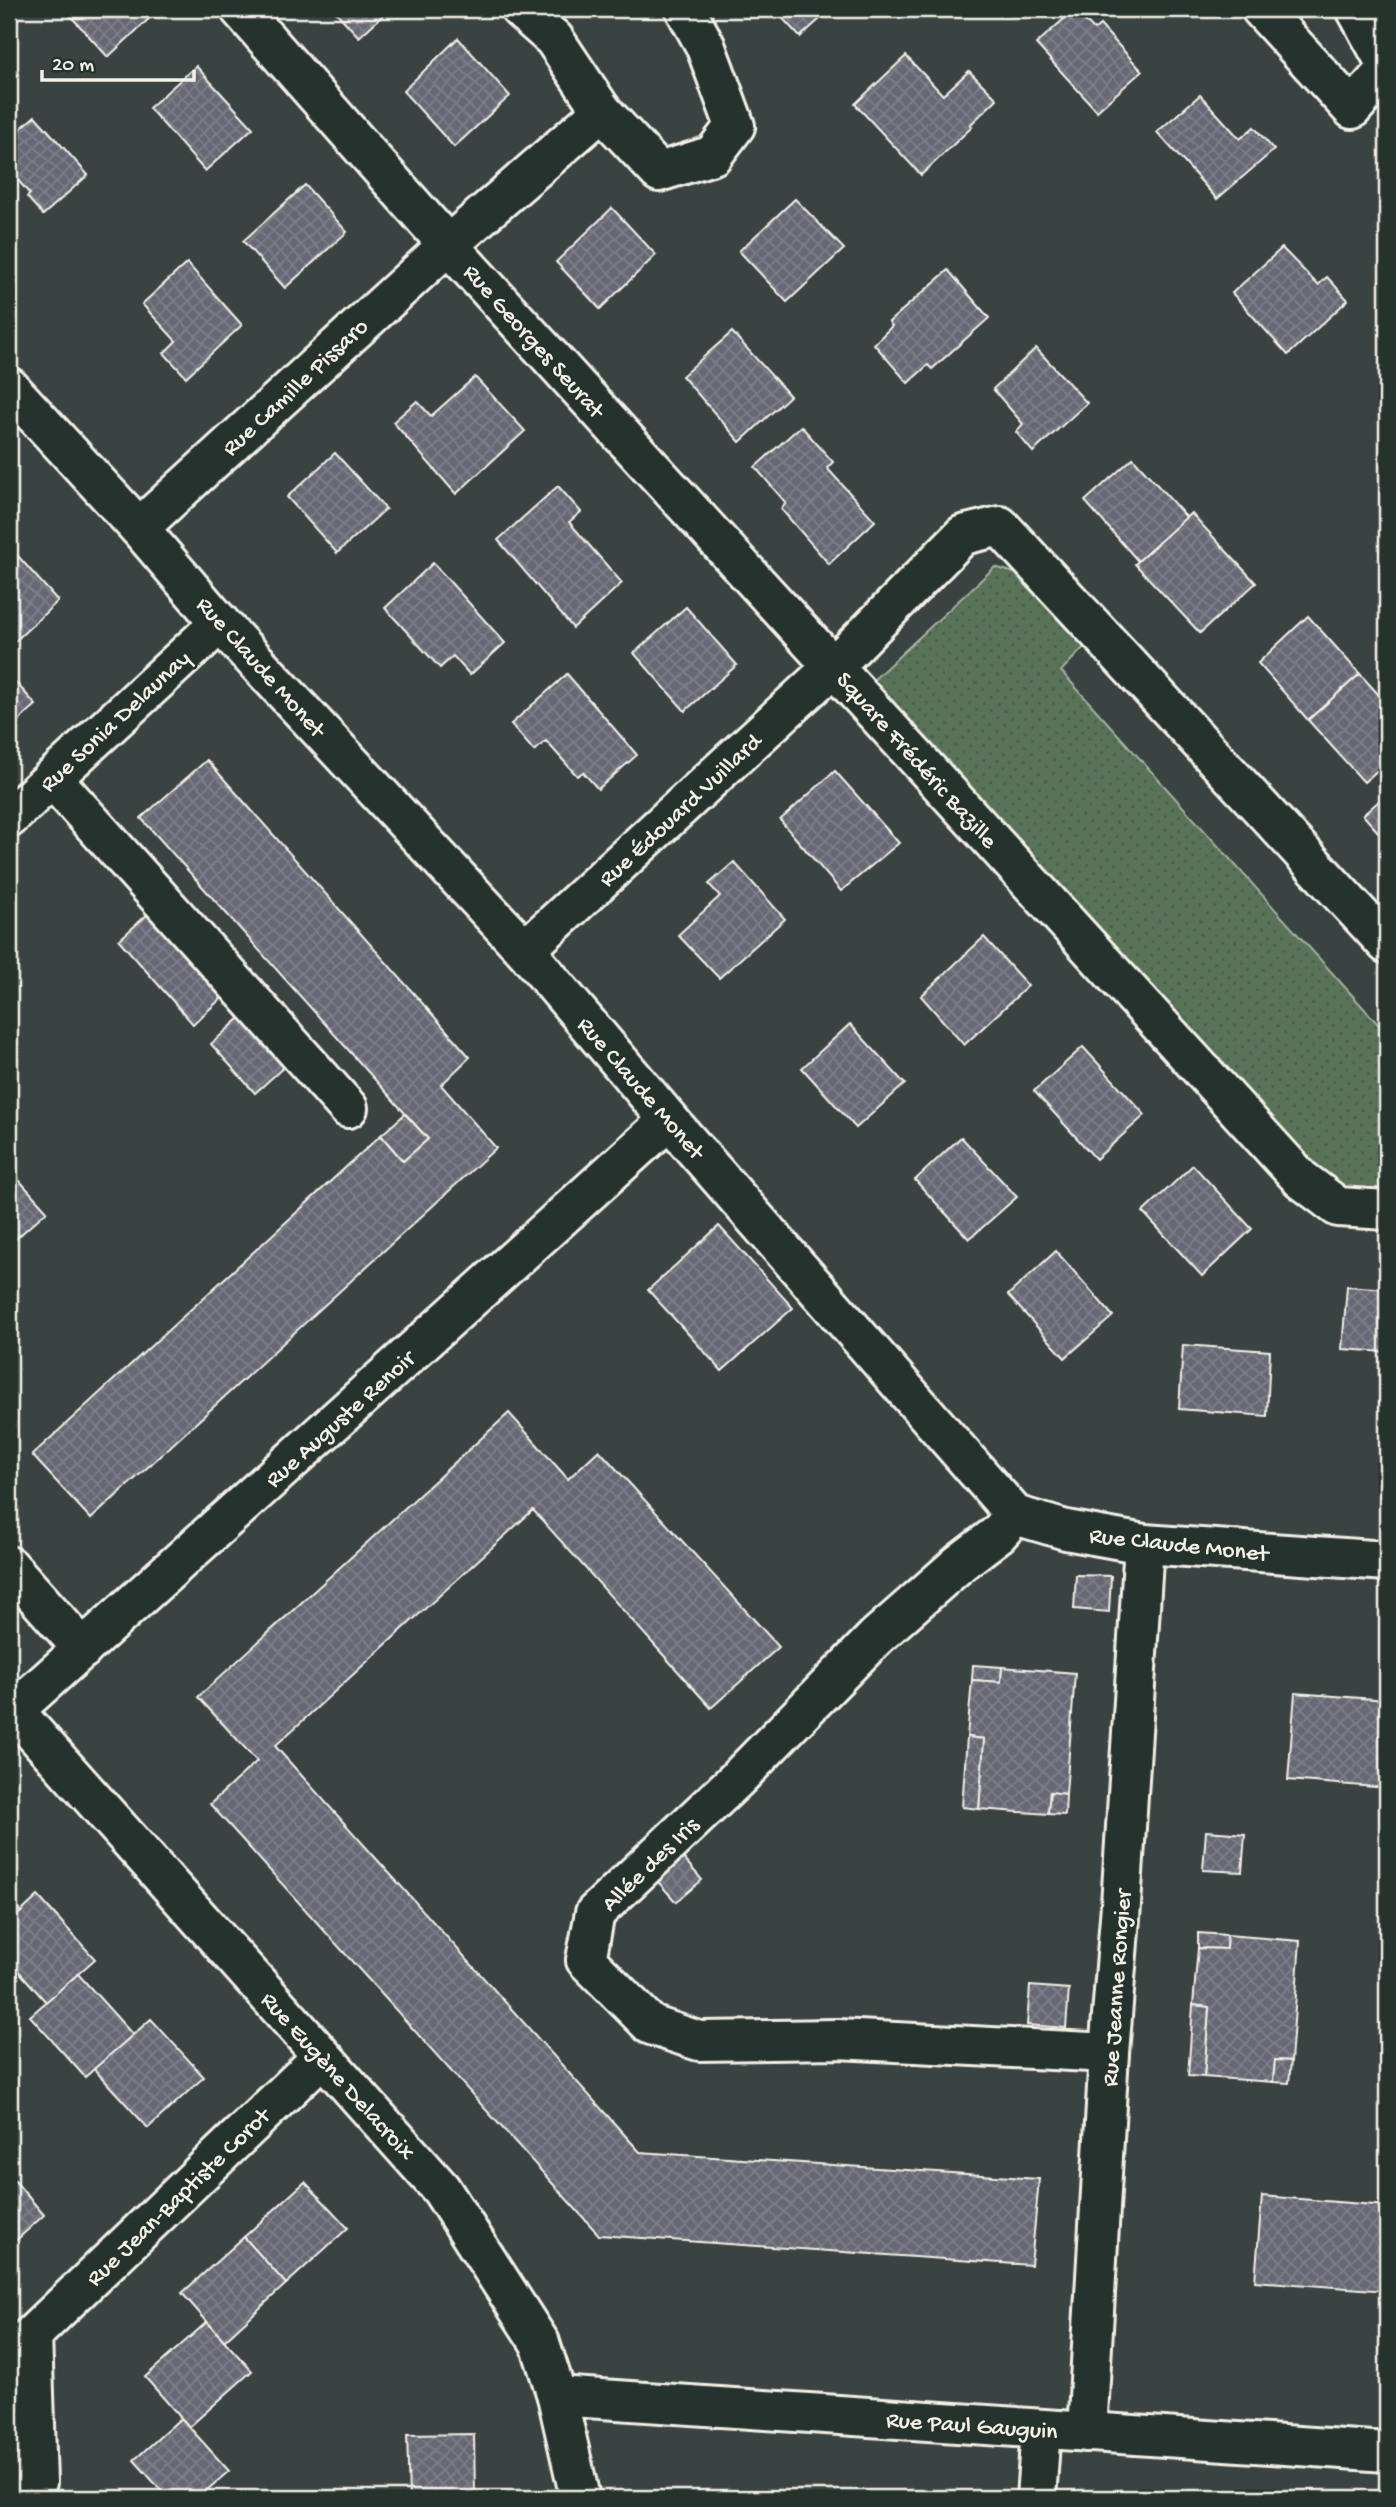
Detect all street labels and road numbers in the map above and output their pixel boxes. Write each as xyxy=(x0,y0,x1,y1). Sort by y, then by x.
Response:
street label: Rue Georges Seurat xyxy=(456,259,611,427)
street label: Rue Camille Pissaro xyxy=(217,313,376,464)
street label: Rue Claude Monet xyxy=(189,592,332,746)
street label: Rue Sonia Delaunay xyxy=(35,645,198,800)
street label: Square Frédéric Bazille xyxy=(828,667,1003,856)
street label: Rue Édouard Vuillard xyxy=(594,727,770,895)
street label: Rue Claude Monet xyxy=(569,1012,711,1168)
street label: Rue Auguste Renoir xyxy=(260,1344,424,1495)
street label: Rue Claude Monet xyxy=(1088,1523,1272,1571)
street label: Allée des Iris xyxy=(597,1811,707,1919)
street label: Rue Jeanne Rongier xyxy=(1097,1886,1140,2088)
street label: Rue Eugène Delacroix xyxy=(253,1987,420,2168)
street label: Rue Jean-Baptiste Corot xyxy=(81,2102,279,2294)
street label: Rue Paul Gauguin xyxy=(885,2407,1059,2448)

